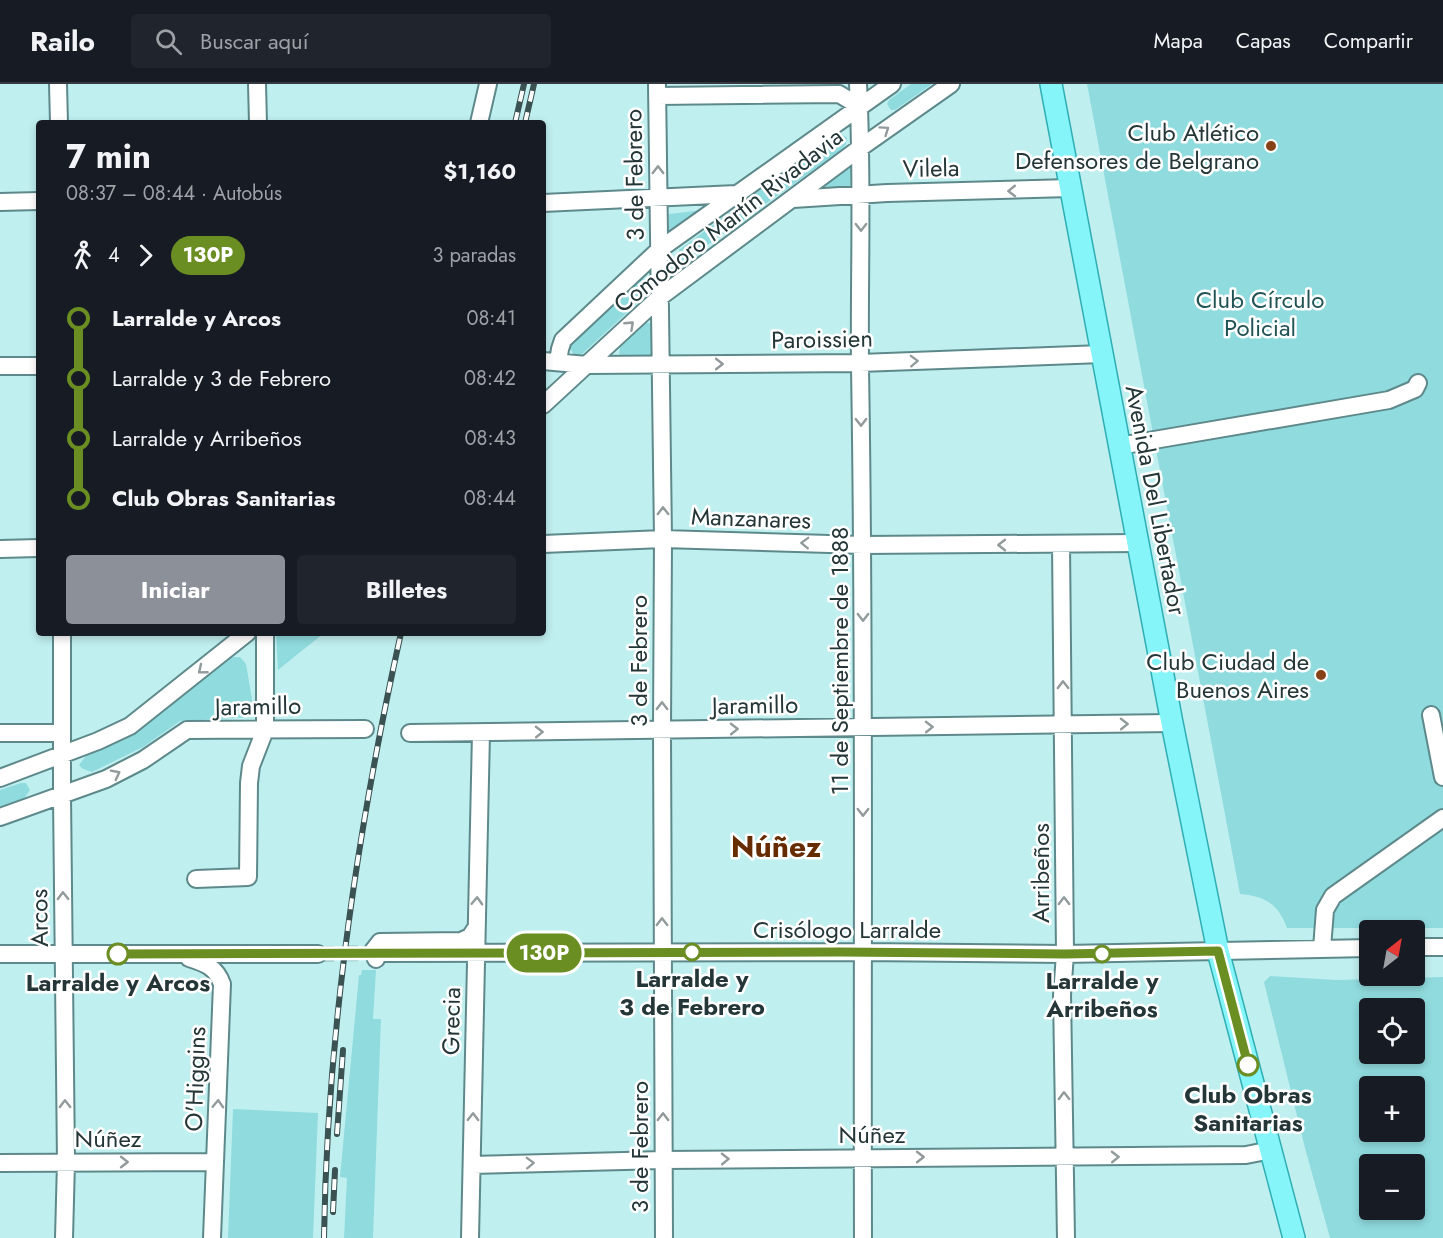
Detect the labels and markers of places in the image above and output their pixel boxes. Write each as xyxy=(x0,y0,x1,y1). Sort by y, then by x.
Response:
place label: Club Atlético Defensores de Belgrano xyxy=(1015,115,1259,178)
marker: Club Atlético Defensores de Belgrano xyxy=(1264,139,1278,153)
place label: Club Ciudad de Buenos Aires xyxy=(1146,644,1309,707)
marker: Club Ciudad de Buenos Aires xyxy=(1314,668,1328,682)
marker: Larralde y Arcos xyxy=(107,943,129,965)
marker: Larralde y 3 de Febrero xyxy=(683,943,701,961)
marker: Larralde y Arribeños xyxy=(1093,945,1111,963)
place label: Larralde y 3 de Febrero xyxy=(619,961,765,1024)
place label: Larralde y Arribeños xyxy=(1045,963,1159,1026)
place label: Larralde y Arcos xyxy=(26,965,210,1000)
marker: Club Obras Sanitarias xyxy=(1237,1054,1259,1076)
place label: Club Obras Sanitarias xyxy=(1184,1077,1312,1140)

